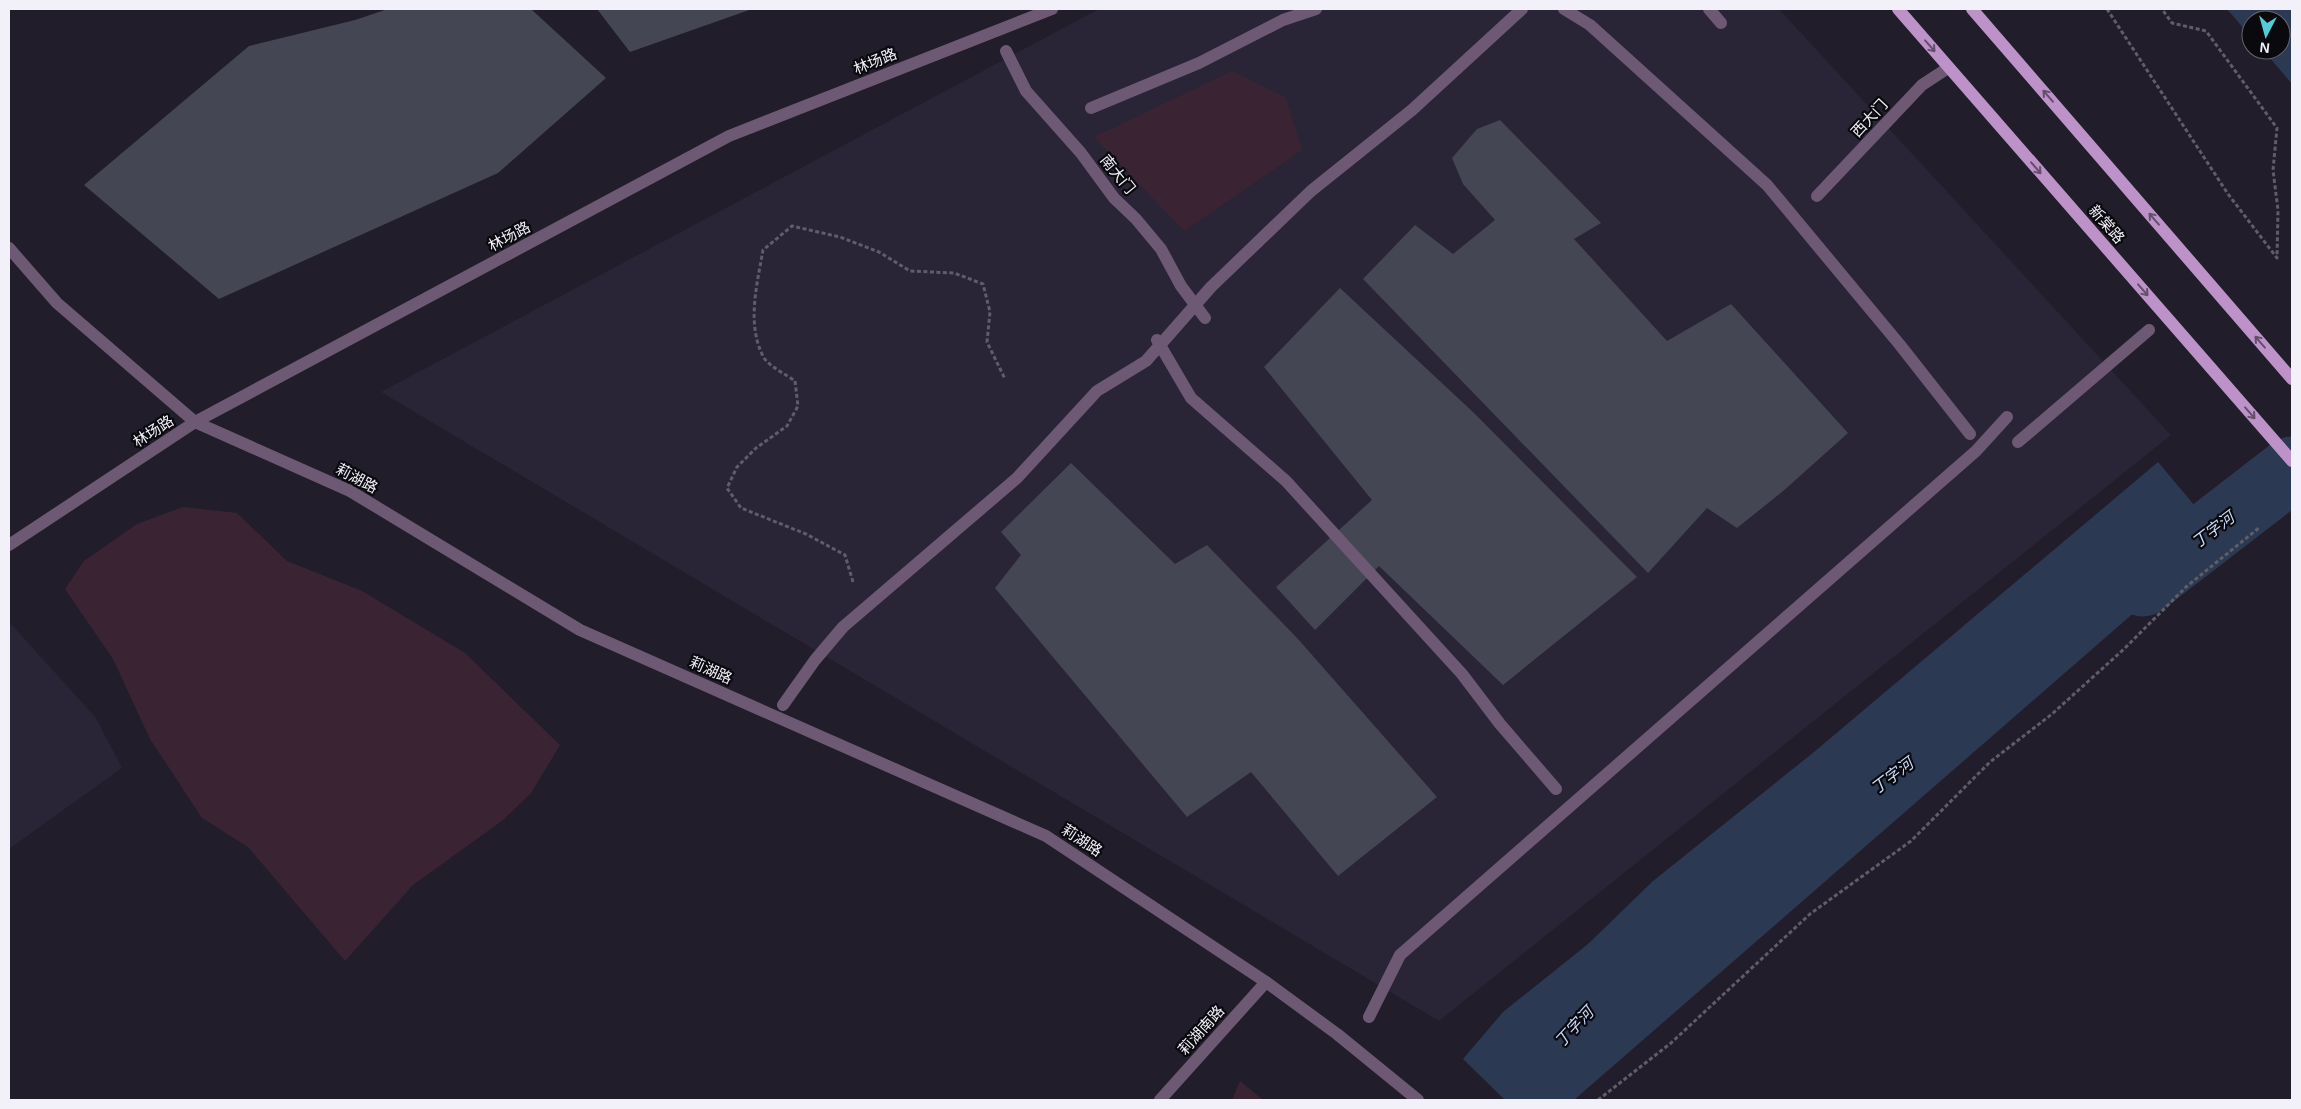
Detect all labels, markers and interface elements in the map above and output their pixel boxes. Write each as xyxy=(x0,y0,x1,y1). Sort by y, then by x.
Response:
north arrow xyxy=(2241,10,2291,60)
one-way arrow xyxy=(1924,39,1935,52)
text: N xyxy=(2259,39,2271,56)
street label: 林场路 xyxy=(851,45,899,77)
one-way arrow xyxy=(2043,90,2054,103)
street label: 西大门 xyxy=(1847,96,1891,140)
street label: 南大门 xyxy=(1097,151,1139,197)
one-way arrow xyxy=(2031,162,2042,175)
street label: 新棠路 xyxy=(2086,201,2128,247)
one-way arrow xyxy=(2149,213,2160,226)
street label: 林场路 xyxy=(485,218,533,254)
one-way arrow xyxy=(2138,284,2149,297)
one-way arrow xyxy=(2255,336,2266,349)
one-way arrow xyxy=(2245,406,2256,419)
street label: 林场路 xyxy=(129,412,177,450)
street label: 莉湖路 xyxy=(333,460,381,496)
water label: 丁字河 xyxy=(2189,507,2240,551)
street label: 莉湖路 xyxy=(687,653,735,687)
water label: 丁字河 xyxy=(1868,753,1919,797)
street label: 莉湖路 xyxy=(1058,821,1106,859)
water label: 丁字河 xyxy=(1551,1001,1599,1050)
street label: 莉湖南路 xyxy=(1175,1002,1227,1058)

